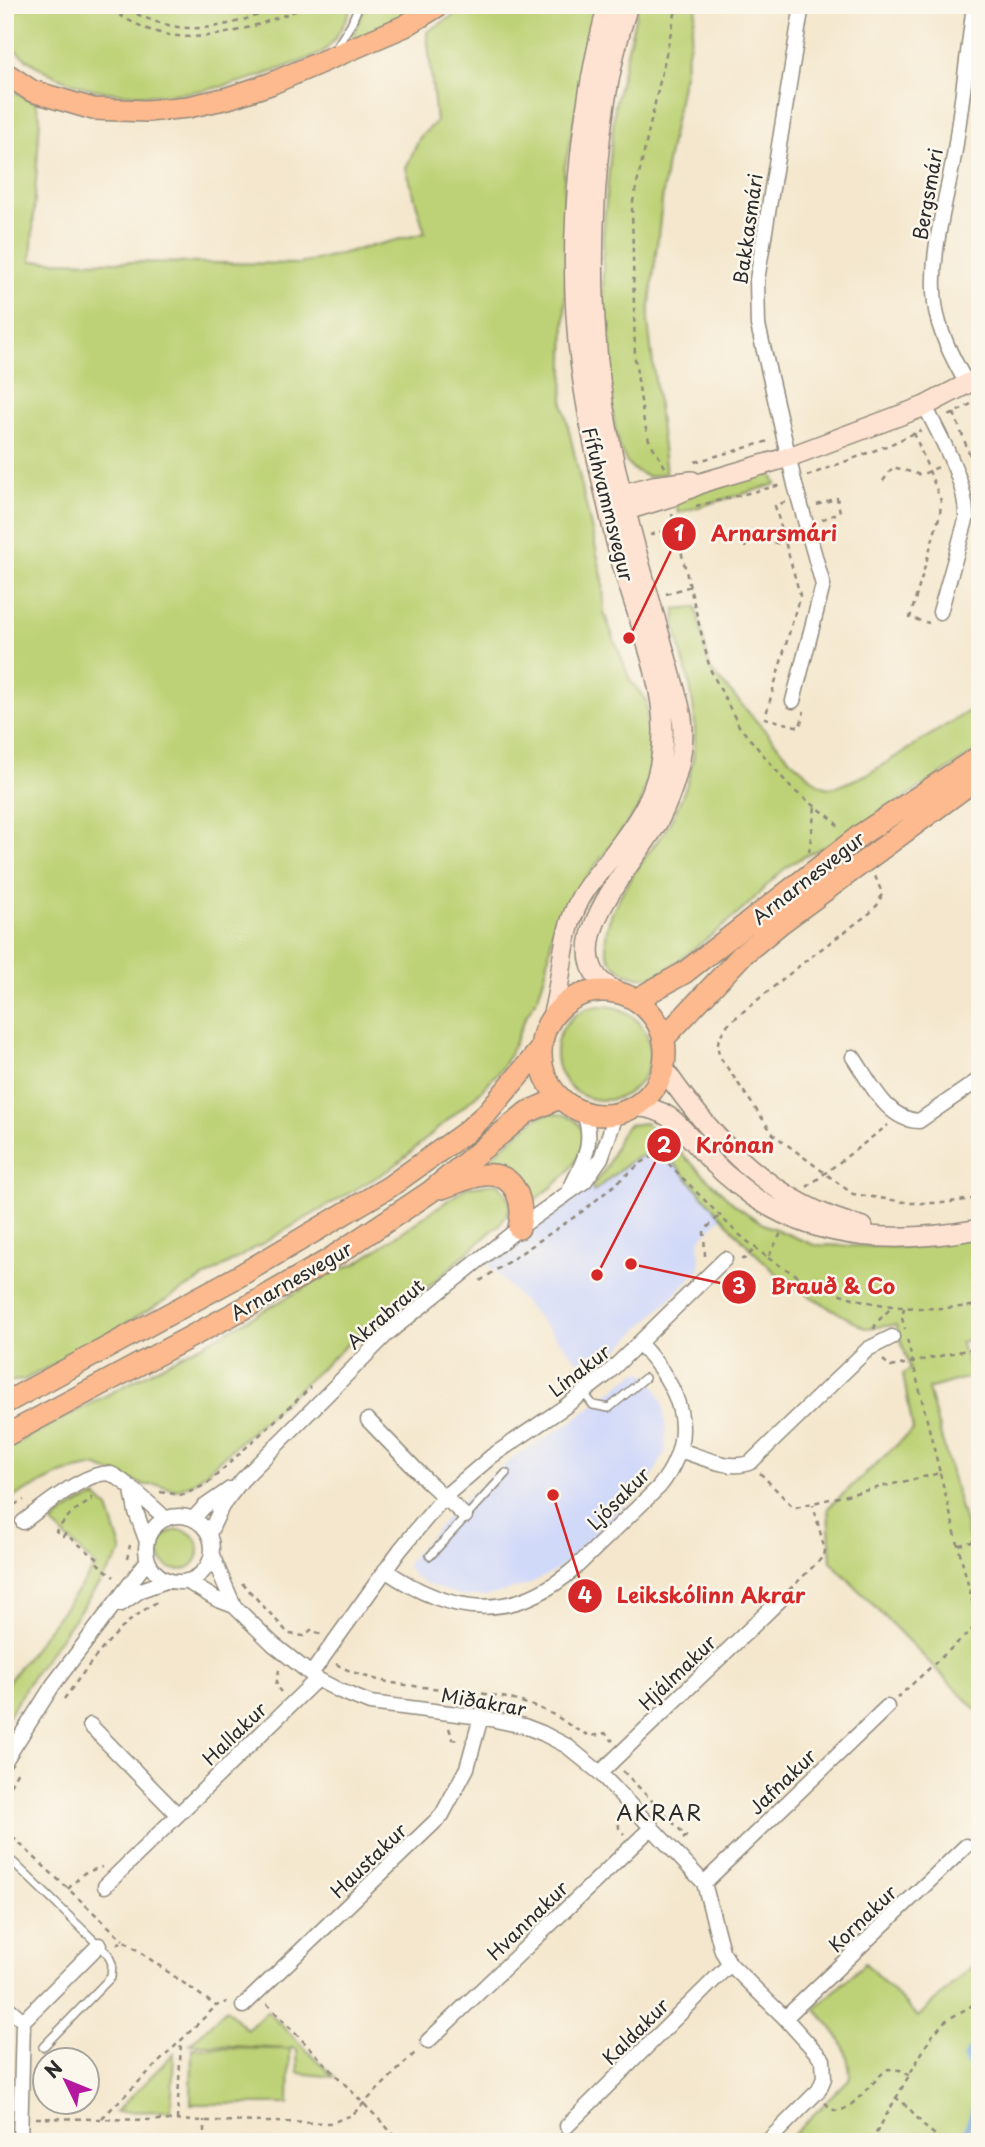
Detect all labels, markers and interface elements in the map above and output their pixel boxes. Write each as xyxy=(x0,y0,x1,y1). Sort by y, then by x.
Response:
street label: Bergsmári xyxy=(905,146,949,242)
street label: Bakkasmári xyxy=(725,171,769,287)
street label: Fífuhvammsvegur xyxy=(576,424,642,584)
callout: Arnarsmári xyxy=(662,513,850,555)
text: 1 xyxy=(674,516,684,548)
text: Arnarsmári xyxy=(711,516,837,548)
street label: Arnarnesvegur xyxy=(746,824,871,930)
callout: Krónan xyxy=(647,1124,788,1166)
text: 2 xyxy=(657,1128,672,1160)
text: Krónan xyxy=(696,1128,774,1160)
street label: Arnarnesvegur xyxy=(225,1234,357,1326)
callout: Brauð & Co xyxy=(721,1266,909,1308)
text: 3 xyxy=(732,1269,746,1301)
text: Brauð & Co xyxy=(771,1269,895,1301)
street label: Akrabraut xyxy=(340,1271,430,1355)
street label: Línakur xyxy=(542,1337,616,1403)
street label: Ljósakur xyxy=(580,1460,656,1536)
callout: Leikskólinn Akrar xyxy=(567,1575,819,1617)
text: 4 xyxy=(578,1578,592,1610)
text: Leikskólinn Akrar xyxy=(617,1578,806,1610)
street label: Hjálmakur xyxy=(632,1628,722,1716)
street label: Miðakrar xyxy=(439,1680,529,1722)
street label: Hallakur xyxy=(195,1695,273,1771)
street label: Jafnakur xyxy=(742,1741,822,1820)
district label: AKRAR xyxy=(616,1796,704,1828)
street label: Haustakur xyxy=(323,1816,413,1904)
street label: Hvannakur xyxy=(480,1874,574,1966)
street label: Kornakur xyxy=(821,1878,903,1958)
street label: Kaldakur xyxy=(595,1991,675,2071)
north arrow xyxy=(32,2046,102,2116)
text: N xyxy=(37,2054,68,2084)

